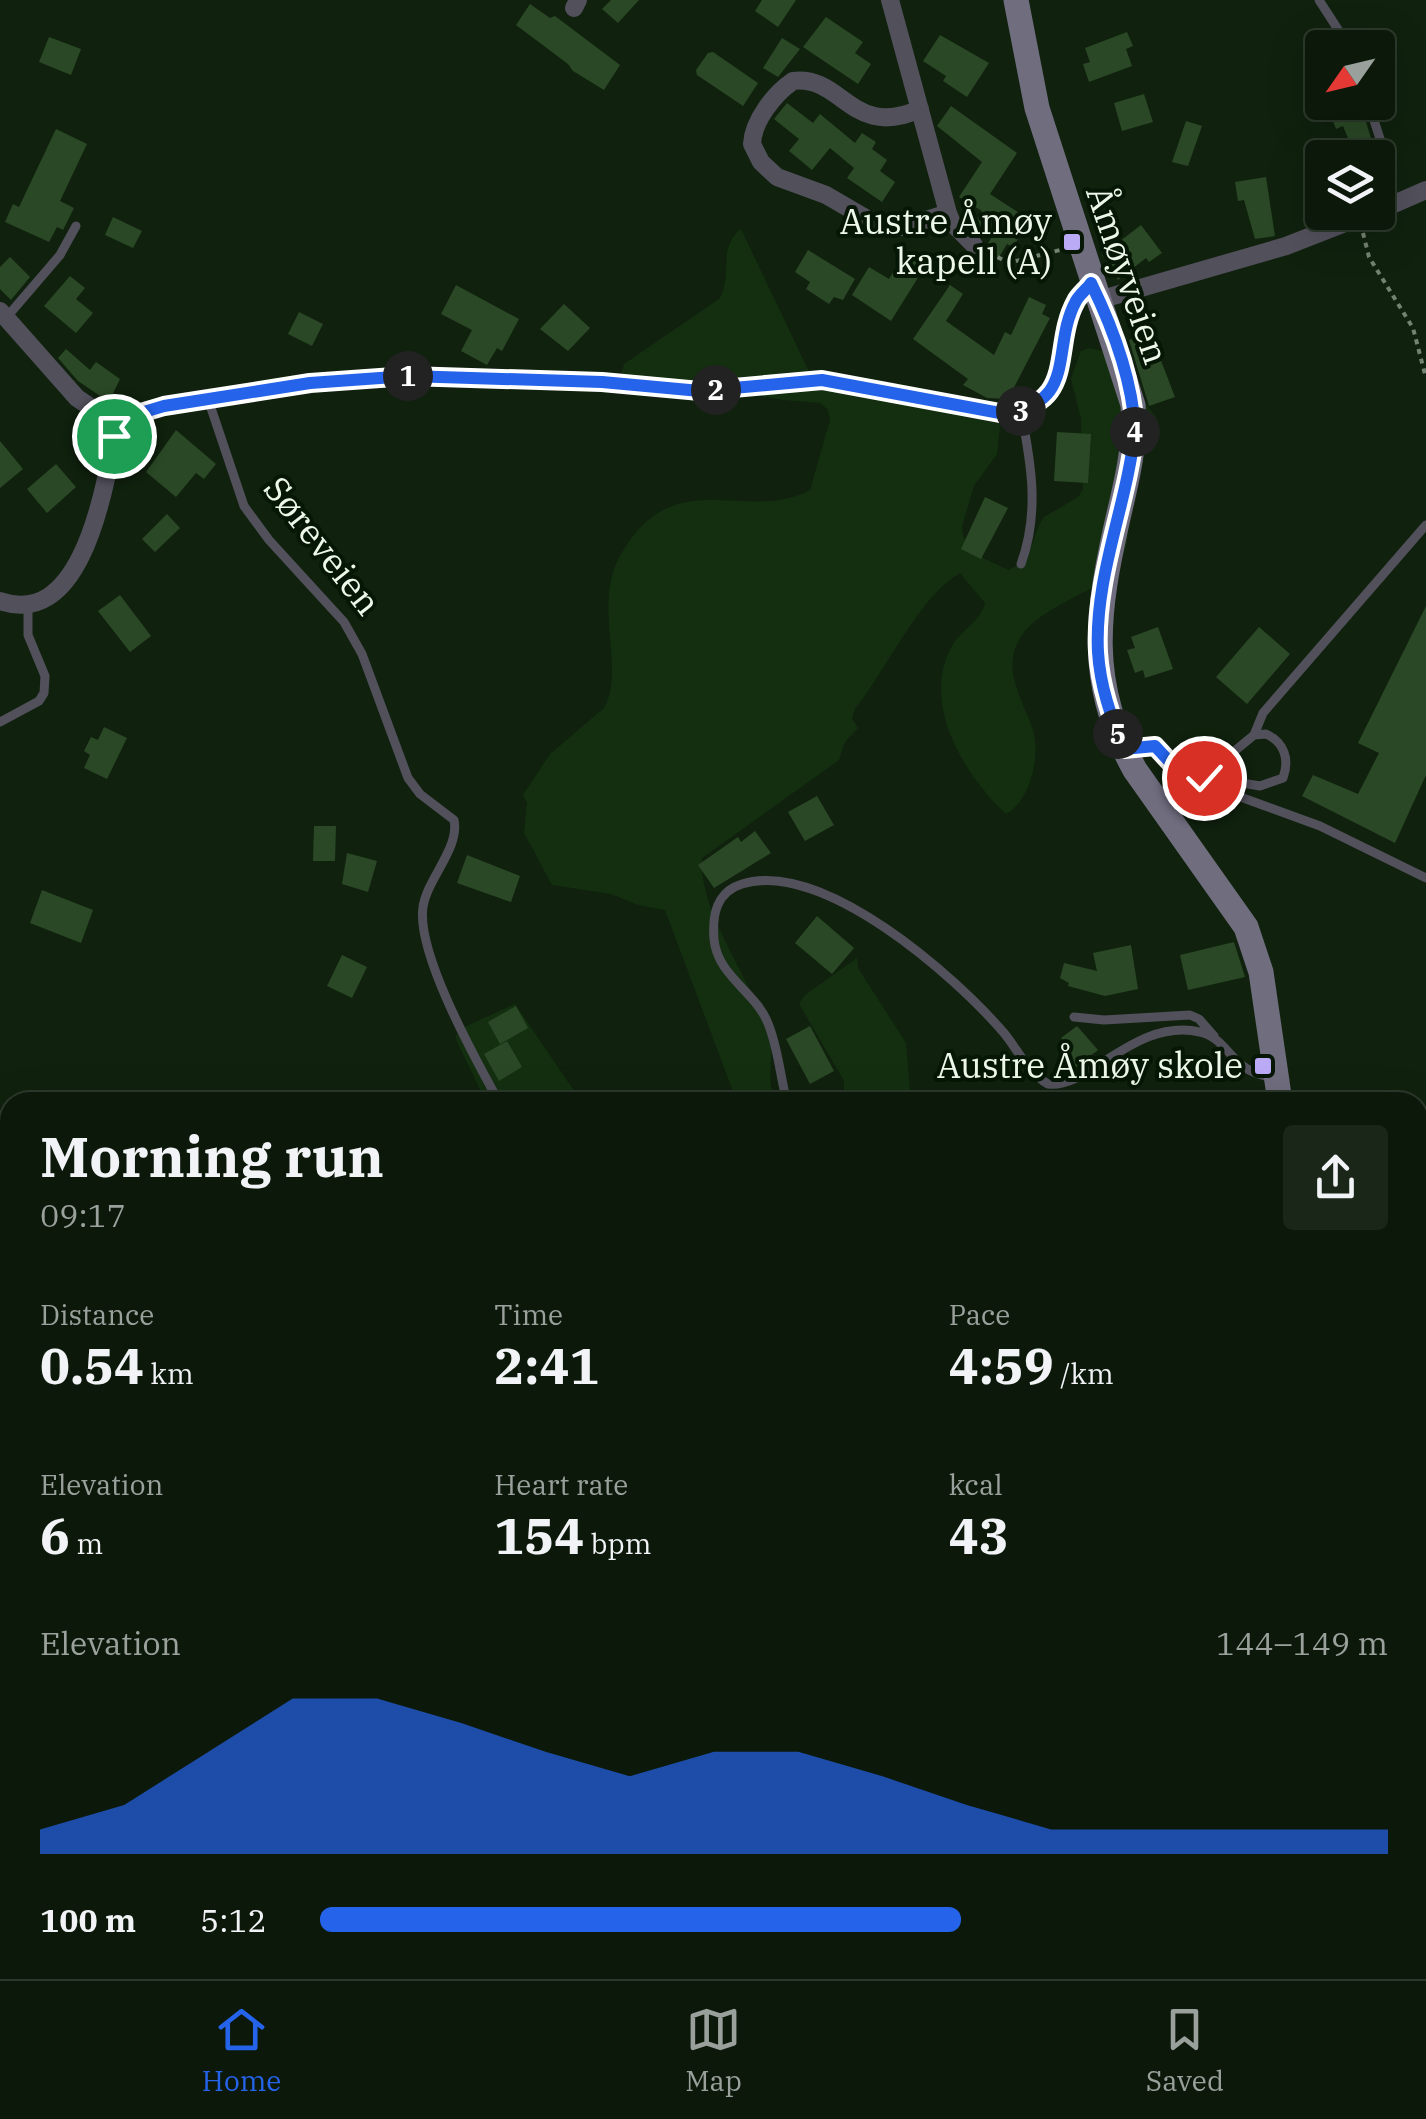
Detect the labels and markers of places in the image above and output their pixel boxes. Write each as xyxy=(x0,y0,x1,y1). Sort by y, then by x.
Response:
place label: Austre Åmøy kapell (A) xyxy=(840,198,1052,284)
marker: Austre Åmøy kapell (A) xyxy=(1061,231,1083,253)
pin: 1 xyxy=(383,351,433,401)
pin: 2 xyxy=(691,365,741,415)
pin: 3 xyxy=(996,386,1046,436)
pin xyxy=(72,394,157,479)
pin: 4 xyxy=(1110,407,1160,457)
pin: 5 xyxy=(1093,709,1143,759)
pin xyxy=(1162,736,1247,821)
place label: Austre Åmøy skole xyxy=(937,1042,1243,1088)
marker: Austre Åmøy skole xyxy=(1252,1055,1274,1077)

